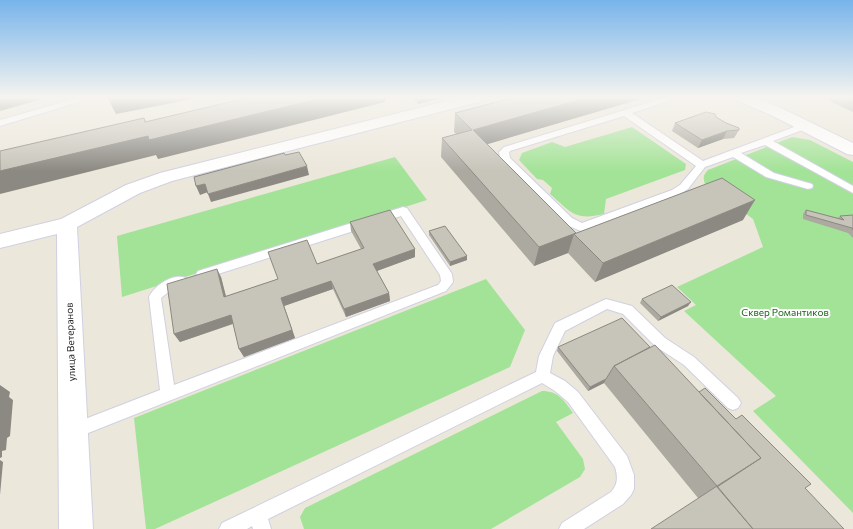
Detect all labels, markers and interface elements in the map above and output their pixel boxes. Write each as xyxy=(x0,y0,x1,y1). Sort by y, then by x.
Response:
street label: улица Ветеранов xyxy=(63,302,77,382)
park label: Сквер Романтиков xyxy=(741,306,829,318)

